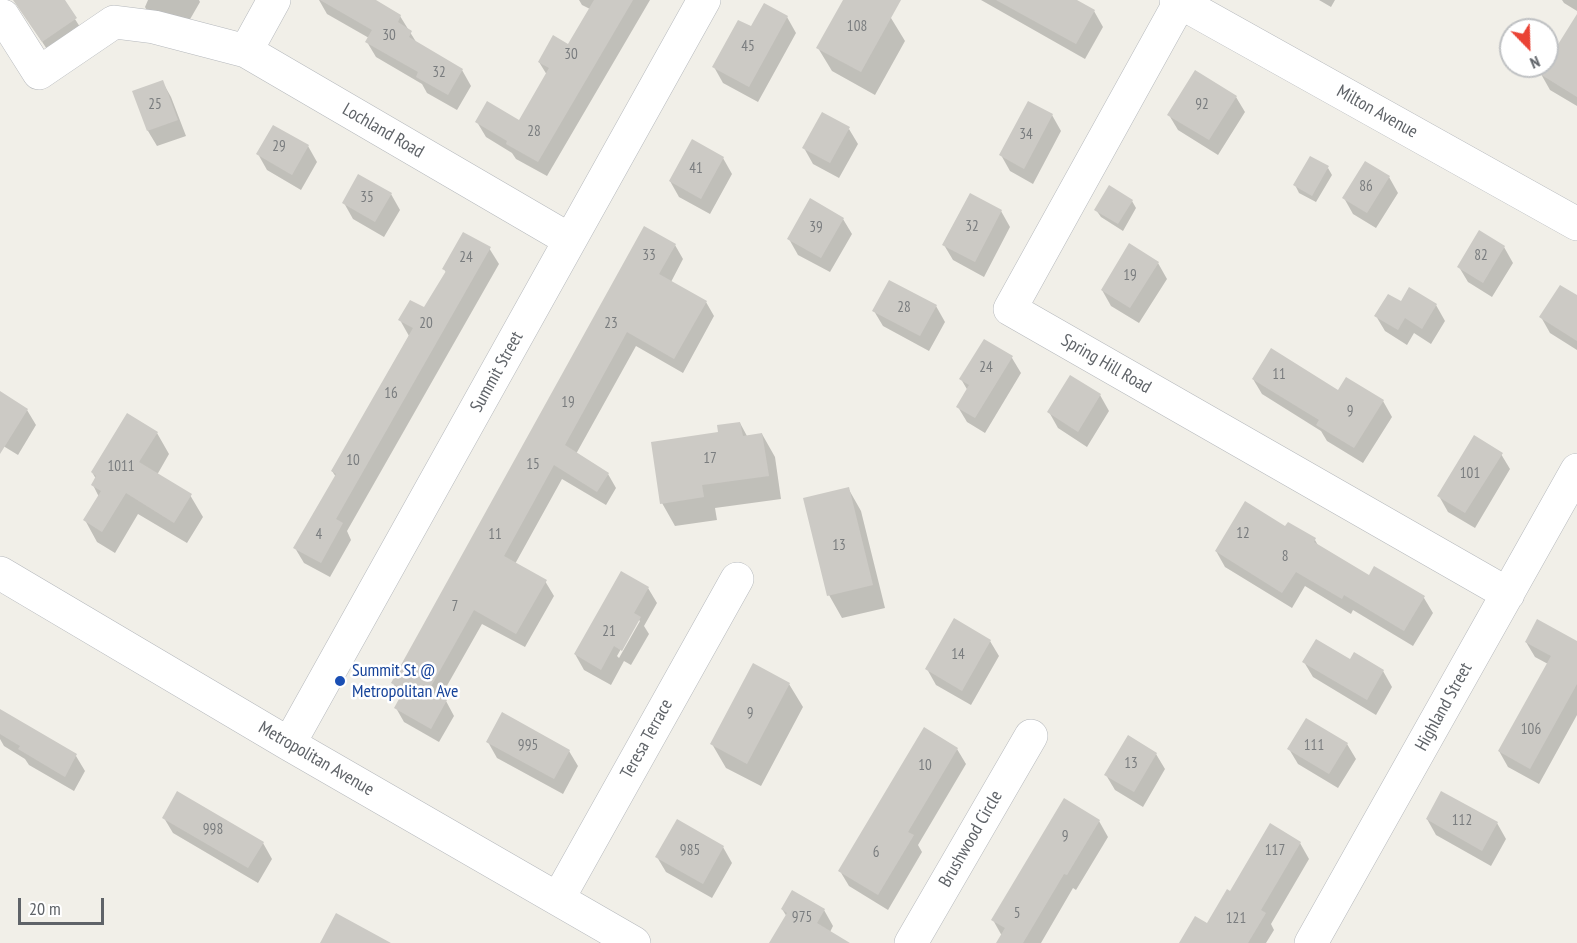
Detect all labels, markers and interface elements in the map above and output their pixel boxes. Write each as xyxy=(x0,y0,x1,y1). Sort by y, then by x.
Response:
house number: 108 xyxy=(847,18,867,36)
north arrow xyxy=(1499,18,1559,78)
house number: 30 xyxy=(382,27,396,45)
house number: 45 xyxy=(741,38,755,56)
house number: 30 xyxy=(564,46,578,64)
text: N xyxy=(1527,52,1543,74)
house number: 32 xyxy=(432,64,446,82)
street label: Milton Avenue xyxy=(1333,81,1421,143)
house number: 25 xyxy=(148,96,162,114)
house number: 92 xyxy=(1195,96,1209,114)
street label: Lochland Road xyxy=(338,99,428,163)
house number: 28 xyxy=(527,123,541,141)
house number: 34 xyxy=(1019,126,1033,144)
house number: 29 xyxy=(272,138,286,156)
house number: 41 xyxy=(689,160,703,178)
house number: 86 xyxy=(1359,178,1373,196)
house number: 35 xyxy=(360,189,374,207)
house number: 32 xyxy=(965,218,979,236)
house number: 39 xyxy=(809,219,823,237)
house number: 33 xyxy=(642,247,656,265)
house number: 82 xyxy=(1474,247,1488,265)
house number: 24 xyxy=(459,249,473,267)
house number: 19 xyxy=(1123,267,1137,285)
house number: 28 xyxy=(897,299,911,317)
house number: 20 xyxy=(419,315,433,333)
house number: 23 xyxy=(604,315,618,333)
street label: Summit Street xyxy=(466,328,528,416)
street label: Spring Hill Road xyxy=(1057,330,1155,398)
house number: 24 xyxy=(979,359,993,377)
house number: 11 xyxy=(1272,366,1286,384)
house number: 16 xyxy=(384,385,398,403)
house number: 19 xyxy=(561,394,575,412)
house number: 9 xyxy=(1347,403,1353,421)
house number: 17 xyxy=(703,450,717,468)
house number: 10 xyxy=(346,452,360,470)
house number: 15 xyxy=(526,456,540,474)
house number: 1011 xyxy=(108,458,134,476)
house number: 101 xyxy=(1460,465,1480,483)
house number: 12 xyxy=(1236,525,1250,543)
house number: 4 xyxy=(316,526,322,544)
house number: 11 xyxy=(488,526,502,544)
house number: 13 xyxy=(832,537,846,555)
house number: 8 xyxy=(1282,548,1288,566)
house number: 7 xyxy=(452,598,458,616)
house number: 21 xyxy=(602,623,616,641)
house number: 14 xyxy=(951,646,965,664)
street label: Highland Street xyxy=(1411,659,1477,755)
place label: Summit St @ Metropolitan Ave xyxy=(352,660,459,702)
marker: Summit St @ Metropolitan Ave xyxy=(333,674,347,688)
street label: Teresa Terrace xyxy=(616,696,678,782)
house number: 9 xyxy=(747,705,753,723)
street label: Metropolitan Avenue xyxy=(254,717,378,801)
house number: 106 xyxy=(1521,721,1541,739)
house number: 995 xyxy=(518,737,538,755)
house number: 111 xyxy=(1304,737,1324,755)
house number: 13 xyxy=(1124,755,1138,773)
house number: 10 xyxy=(918,757,932,775)
street label: Brushwood Circle xyxy=(935,787,1007,891)
house number: 112 xyxy=(1452,812,1472,830)
house number: 998 xyxy=(203,821,223,839)
house number: 9 xyxy=(1062,828,1068,846)
house number: 985 xyxy=(680,842,700,860)
house number: 117 xyxy=(1265,842,1285,860)
house number: 6 xyxy=(873,844,879,862)
scale bar xyxy=(21,886,106,924)
text: 20 m xyxy=(29,897,61,920)
house number: 5 xyxy=(1014,905,1020,923)
house number: 975 xyxy=(792,909,812,927)
house number: 121 xyxy=(1226,910,1246,928)

